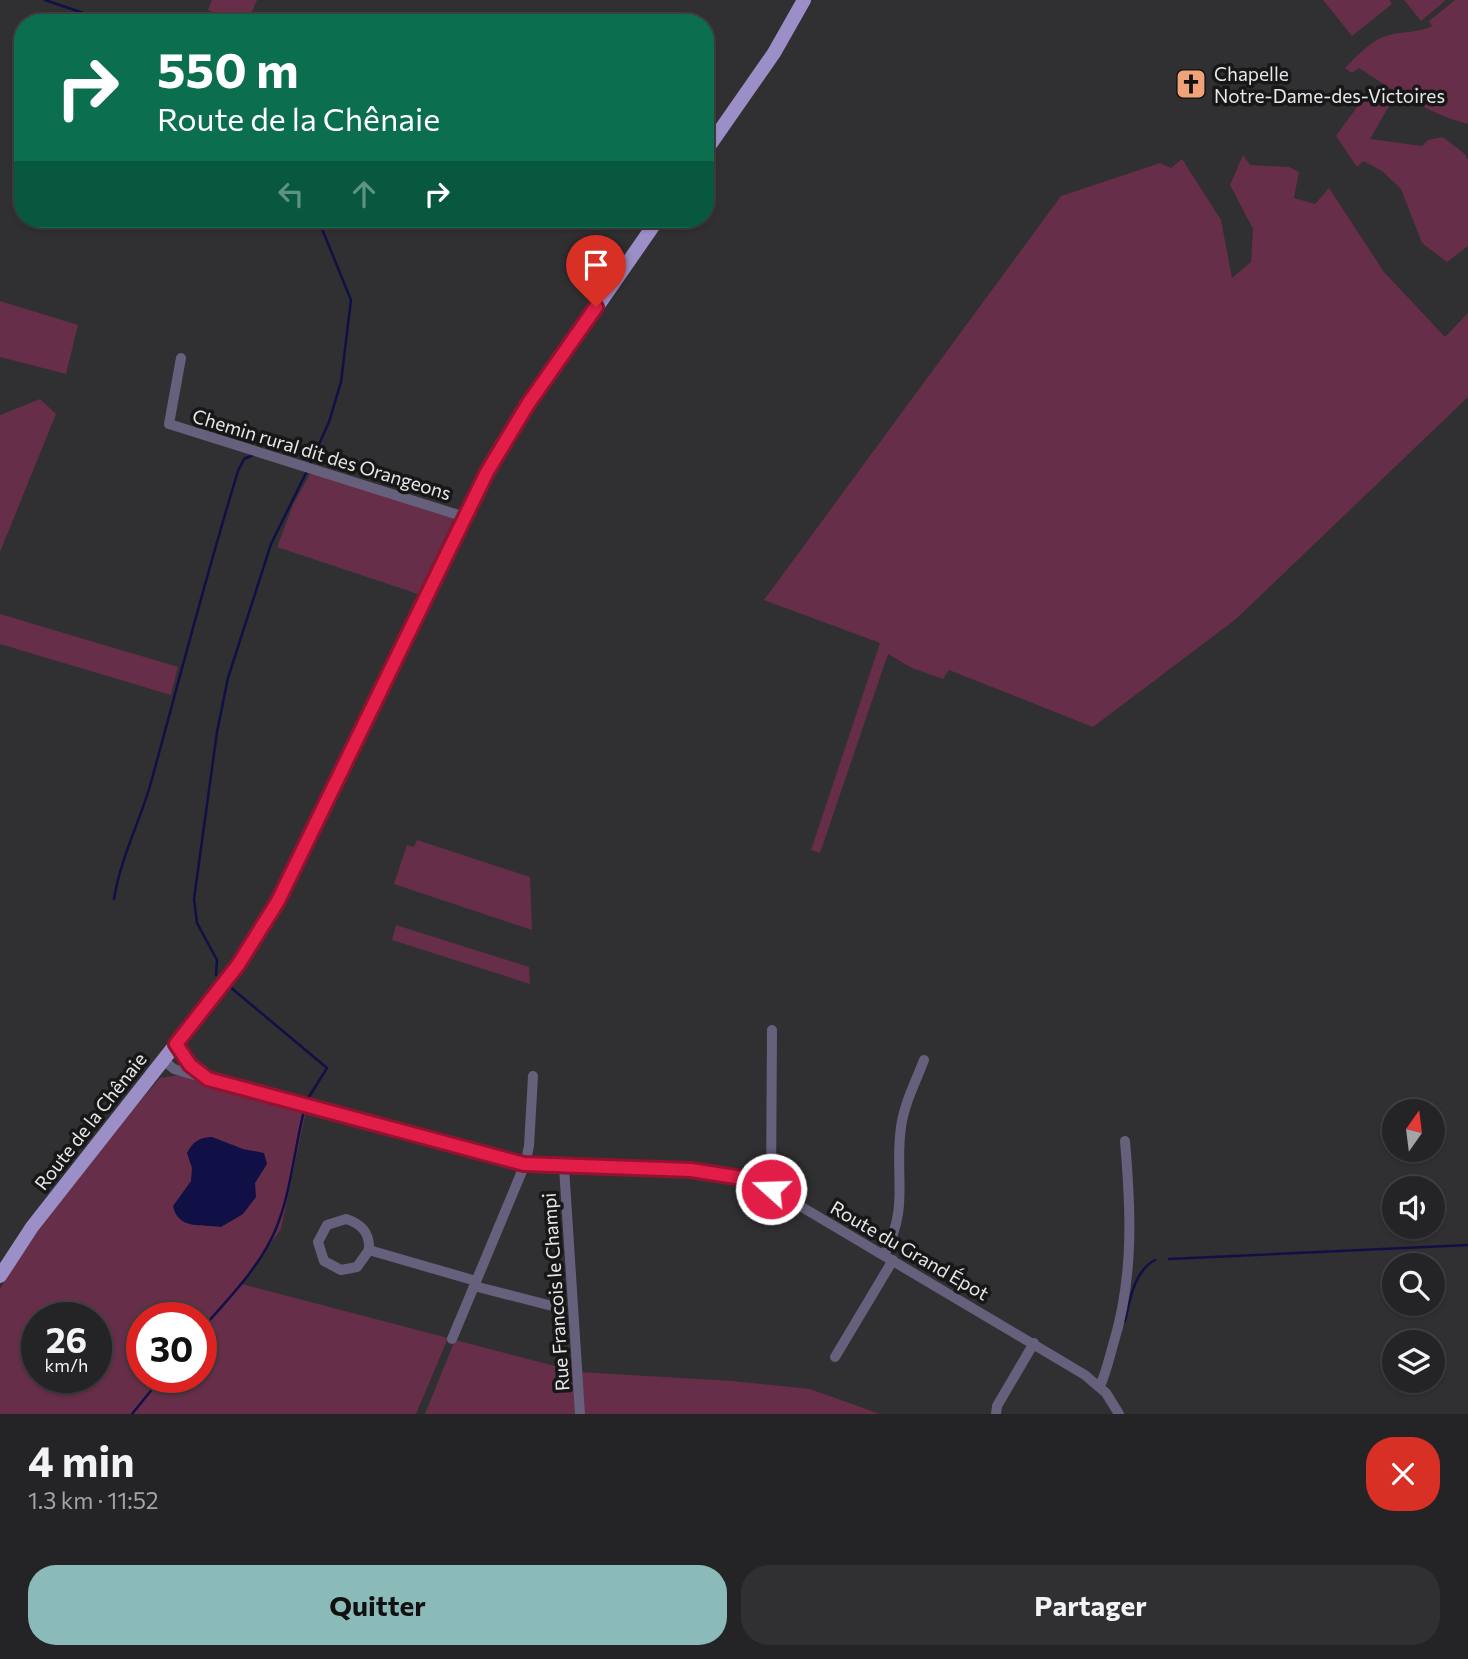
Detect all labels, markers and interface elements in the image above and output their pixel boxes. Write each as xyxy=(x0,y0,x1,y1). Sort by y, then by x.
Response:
text: 550 m xyxy=(157,38,299,98)
icon: right xyxy=(42,42,133,133)
place label: Chapelle Notre-Dame-des-Victoires xyxy=(1214,62,1445,107)
church icon: Chapelle Notre-Dame-des-Victoires xyxy=(1174,67,1208,101)
text: Route de la Chênaie xyxy=(157,98,440,138)
icon: left xyxy=(272,175,310,213)
icon: ahead xyxy=(345,175,383,213)
icon: right xyxy=(418,175,456,213)
pin xyxy=(566,235,626,307)
icon: arrive xyxy=(577,246,615,284)
street label: Chemin rural dit des Orangeons xyxy=(190,404,454,504)
street label: Route de la Chênaie xyxy=(29,1048,151,1194)
north arrow xyxy=(1382,1099,1446,1162)
map controls xyxy=(1382,1099,1445,1393)
position arrow xyxy=(734,1152,808,1226)
button: sound xyxy=(1382,1176,1445,1239)
street label: Rue Francois le Champi xyxy=(537,1192,573,1392)
street label: Route du Grand Épot xyxy=(827,1195,993,1305)
button: search xyxy=(1382,1253,1445,1316)
speed limit sign: 30 xyxy=(126,1302,217,1393)
text: 26 xyxy=(46,1317,87,1360)
button: layers xyxy=(1382,1330,1445,1393)
text: km/h xyxy=(45,1354,88,1376)
text: 4 min xyxy=(28,1434,134,1486)
button: close xyxy=(1366,1437,1440,1511)
text: 1.3 km · 11:52 xyxy=(28,1486,159,1514)
button: Quitter xyxy=(28,1565,727,1645)
button: Partager xyxy=(741,1565,1440,1645)

